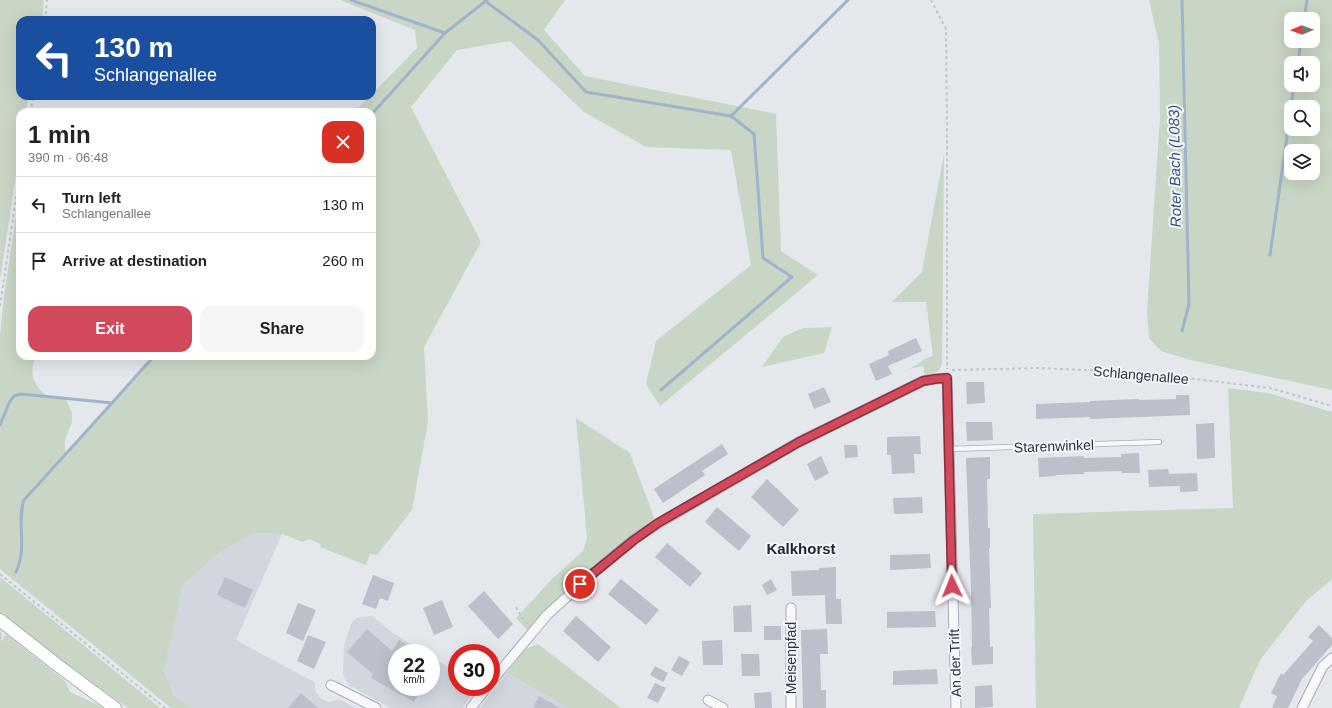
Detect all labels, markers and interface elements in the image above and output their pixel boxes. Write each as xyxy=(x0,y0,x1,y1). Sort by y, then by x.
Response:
north arrow xyxy=(1284,12,1320,48)
map controls xyxy=(1284,12,1320,180)
icon: left xyxy=(28,32,80,84)
text: 130 m xyxy=(94,32,173,63)
button: sound xyxy=(1284,56,1320,92)
text: Schlangenallee xyxy=(94,65,217,85)
button: search xyxy=(1284,100,1320,136)
water label: Roter Bach (L083) xyxy=(1165,105,1184,227)
text: 1 min xyxy=(28,121,91,148)
button: close xyxy=(322,121,364,163)
button: layers xyxy=(1284,144,1320,180)
text: 390 m · 06:48 xyxy=(28,150,108,165)
text: Turn left xyxy=(62,189,121,206)
icon: left xyxy=(28,194,50,216)
text: 130 m xyxy=(322,196,364,213)
text: Schlangenallee xyxy=(62,206,151,221)
icon: arrive xyxy=(28,250,50,272)
text: Arrive at destination xyxy=(62,252,207,269)
text: 260 m xyxy=(322,252,364,269)
button: Exit xyxy=(28,306,192,352)
button: Share xyxy=(200,306,364,352)
street label: Schlangenallee xyxy=(1093,363,1190,387)
street label: Starenwinkel xyxy=(1014,437,1094,455)
district label: Kalkhorst xyxy=(766,540,836,557)
position arrow xyxy=(931,565,973,607)
pin xyxy=(563,567,597,601)
icon: arrive xyxy=(569,573,591,595)
street label: Meisenpfad xyxy=(783,622,799,694)
street label: An der Trift xyxy=(946,628,964,697)
speed limit sign: 30 xyxy=(448,644,500,696)
text: 22 xyxy=(403,654,425,676)
text: km/h xyxy=(403,674,425,685)

